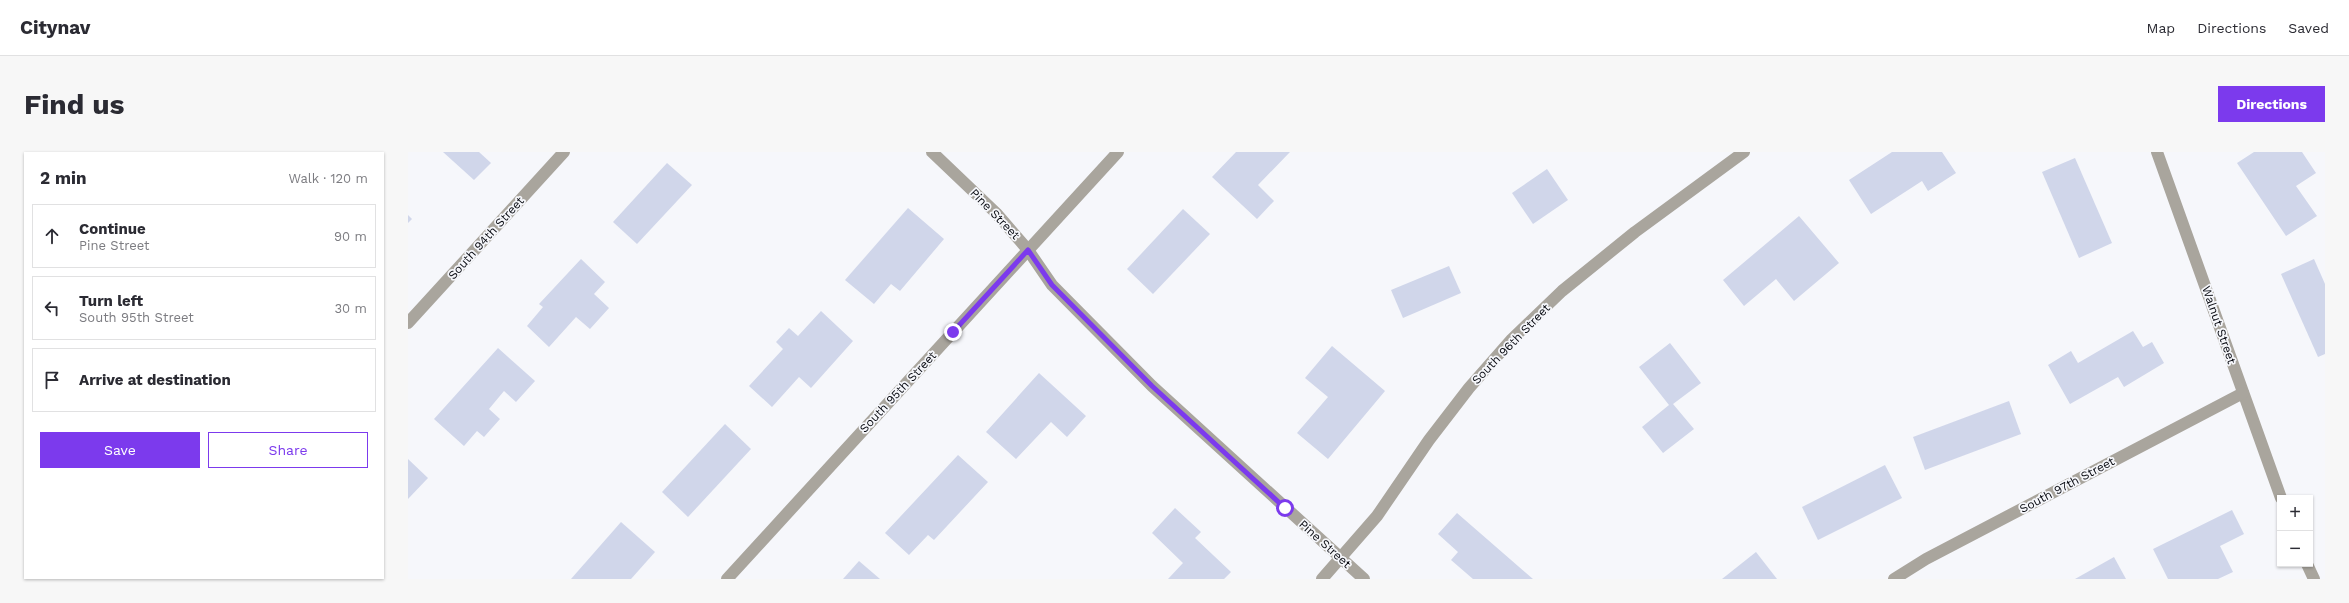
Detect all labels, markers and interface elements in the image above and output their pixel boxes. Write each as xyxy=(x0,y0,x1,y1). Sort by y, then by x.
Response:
text: Citynav xyxy=(20,16,91,39)
text: Map xyxy=(2147,20,2175,36)
text: Directions xyxy=(2197,20,2266,36)
text: Saved xyxy=(2288,20,2329,36)
button: Directions xyxy=(2218,86,2325,122)
text: Find us xyxy=(24,88,124,121)
text: 2 min xyxy=(40,168,86,188)
text: Walk · 120 m xyxy=(289,171,368,186)
street label: Pine Street xyxy=(967,186,1023,242)
street label: South 94th Street xyxy=(445,194,527,282)
text: Continue xyxy=(79,220,146,238)
icon: ahead xyxy=(41,225,63,247)
text: 90 m xyxy=(334,229,367,244)
text: Pine Street xyxy=(79,238,150,253)
street label: Walnut Street xyxy=(2199,284,2239,366)
text: Turn left xyxy=(79,292,143,310)
icon: left xyxy=(41,297,63,319)
text: 30 m xyxy=(335,301,367,316)
street label: South 96th Street xyxy=(1469,301,1553,387)
text: South 95th Street xyxy=(79,310,194,325)
route end xyxy=(944,323,962,341)
street label: South 95th Street xyxy=(857,348,939,436)
icon: arrive xyxy=(41,369,63,391)
text: Arrive at destination xyxy=(79,371,231,389)
button: Save xyxy=(40,432,200,468)
button: Share xyxy=(208,432,368,468)
street label: South 97th Street xyxy=(2017,454,2117,516)
map controls xyxy=(2277,495,2313,567)
button: + xyxy=(2277,495,2313,531)
route start xyxy=(1276,499,1294,517)
street label: Pine Street xyxy=(1296,517,1354,571)
button: − xyxy=(2277,531,2313,567)

